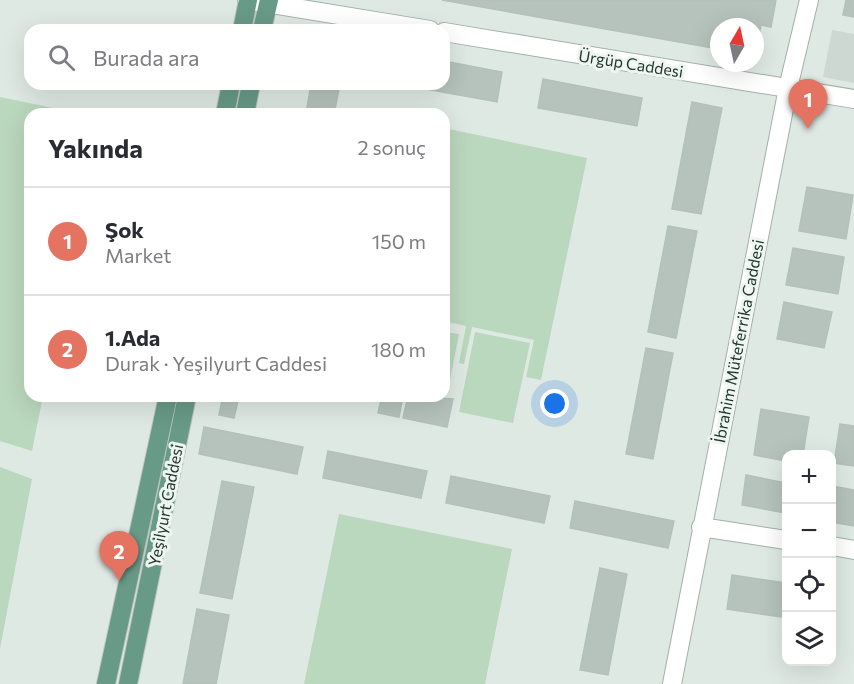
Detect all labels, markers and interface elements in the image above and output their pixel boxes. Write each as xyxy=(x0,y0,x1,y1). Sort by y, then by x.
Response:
north arrow xyxy=(710,18,764,72)
search box xyxy=(24,24,450,90)
icon: search xyxy=(45,41,78,74)
text: Burada ara xyxy=(93,44,200,71)
street label: Ürgüp Caddesi xyxy=(577,45,685,81)
pin: 1 xyxy=(788,80,828,129)
text: Yakında xyxy=(48,132,143,163)
text: 2 sonuç xyxy=(358,135,426,159)
text: Şok xyxy=(105,216,144,243)
text: 1 xyxy=(63,229,72,253)
text: 150 m xyxy=(372,229,426,253)
street label: İbrahim Müteferrika Caddesi xyxy=(709,238,767,444)
text: Market xyxy=(105,243,171,267)
text: 1.Ada xyxy=(105,324,160,351)
text: 2 xyxy=(62,337,73,361)
text: 180 m xyxy=(371,337,426,361)
text: Durak · Yeşilyurt Caddesi xyxy=(105,351,327,375)
your location xyxy=(540,389,569,418)
street label: Yeşilyurt Caddesi xyxy=(144,442,186,568)
map controls xyxy=(782,450,836,666)
button: + xyxy=(782,450,836,504)
button: − xyxy=(782,504,836,558)
pin: 2 xyxy=(100,532,138,581)
button: locate xyxy=(782,558,836,612)
button: layers xyxy=(782,612,836,666)

